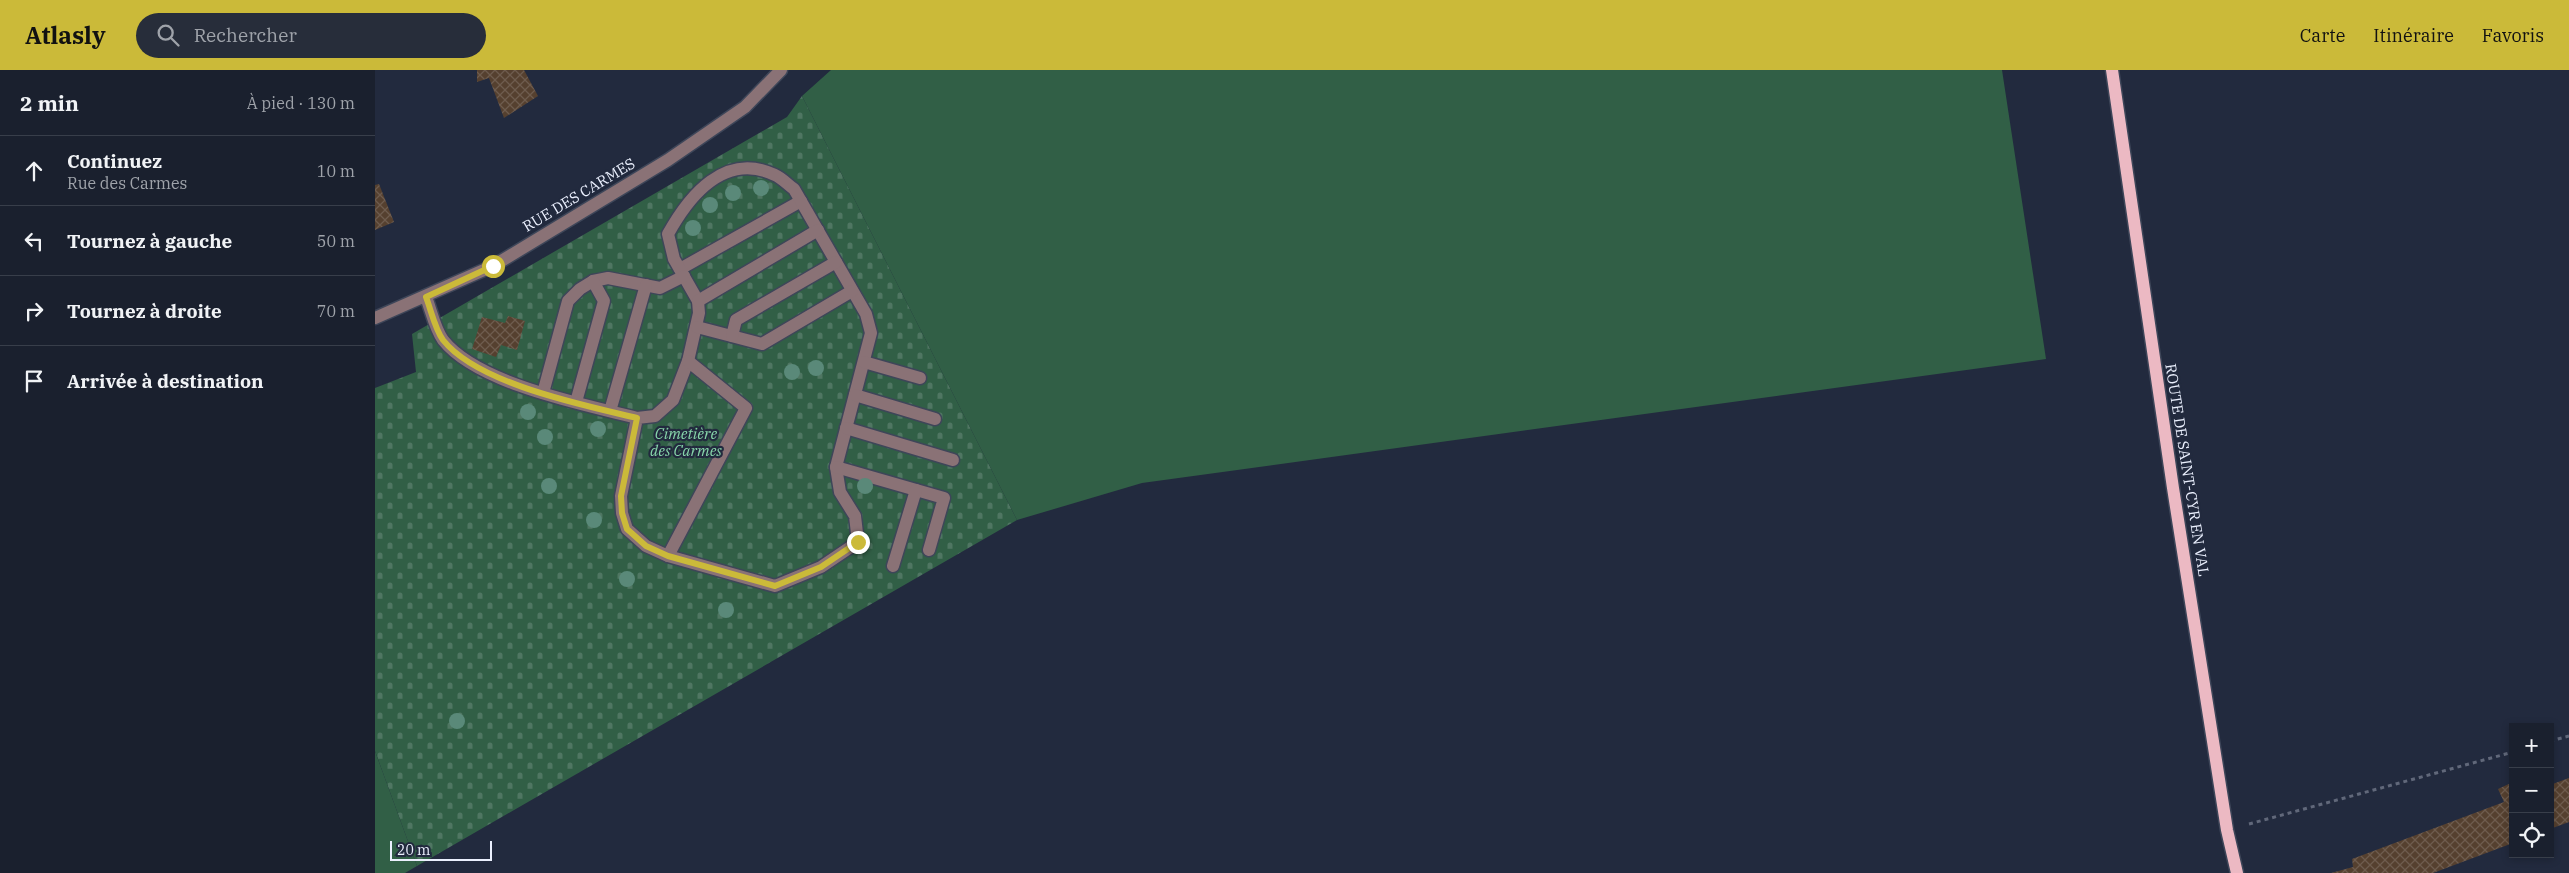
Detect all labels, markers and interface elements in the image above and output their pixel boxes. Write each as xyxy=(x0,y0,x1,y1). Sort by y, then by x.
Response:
search box xyxy=(136,13,486,58)
text: Atlasly xyxy=(25,19,106,51)
icon: search xyxy=(154,21,182,49)
text: Rechercher xyxy=(194,23,297,47)
text: Carte xyxy=(2300,24,2345,47)
text: Itinéraire xyxy=(2373,24,2454,47)
text: Favoris xyxy=(2482,24,2544,47)
text: 2 min xyxy=(20,89,79,117)
text: À pied · 130 m xyxy=(247,93,355,113)
text: Continuez xyxy=(67,149,162,173)
street label: RUE DES CARMES xyxy=(519,153,638,236)
icon: ahead xyxy=(20,157,48,185)
text: 10 m xyxy=(317,161,355,181)
text: Rue des Carmes xyxy=(67,173,187,193)
icon: left xyxy=(20,227,48,255)
text: Tournez à gauche xyxy=(67,229,232,253)
text: 50 m xyxy=(317,231,355,251)
route start xyxy=(482,255,505,278)
icon: right xyxy=(20,297,48,325)
text: Tournez à droite xyxy=(67,299,222,323)
text: 70 m xyxy=(317,301,355,321)
street label: ROUTE DE SAINT-CYR EN VAL xyxy=(2161,362,2214,578)
icon: arrive xyxy=(20,367,48,395)
text: Arrivée à destination xyxy=(67,369,264,393)
park label: Cimetière des Carmes xyxy=(650,424,722,460)
route end xyxy=(847,531,870,554)
map controls xyxy=(2509,723,2554,858)
button: + xyxy=(2509,723,2554,768)
button: − xyxy=(2509,768,2554,813)
button: locate xyxy=(2509,813,2554,858)
scale bar xyxy=(390,838,493,861)
text: 20 m xyxy=(397,841,430,859)

